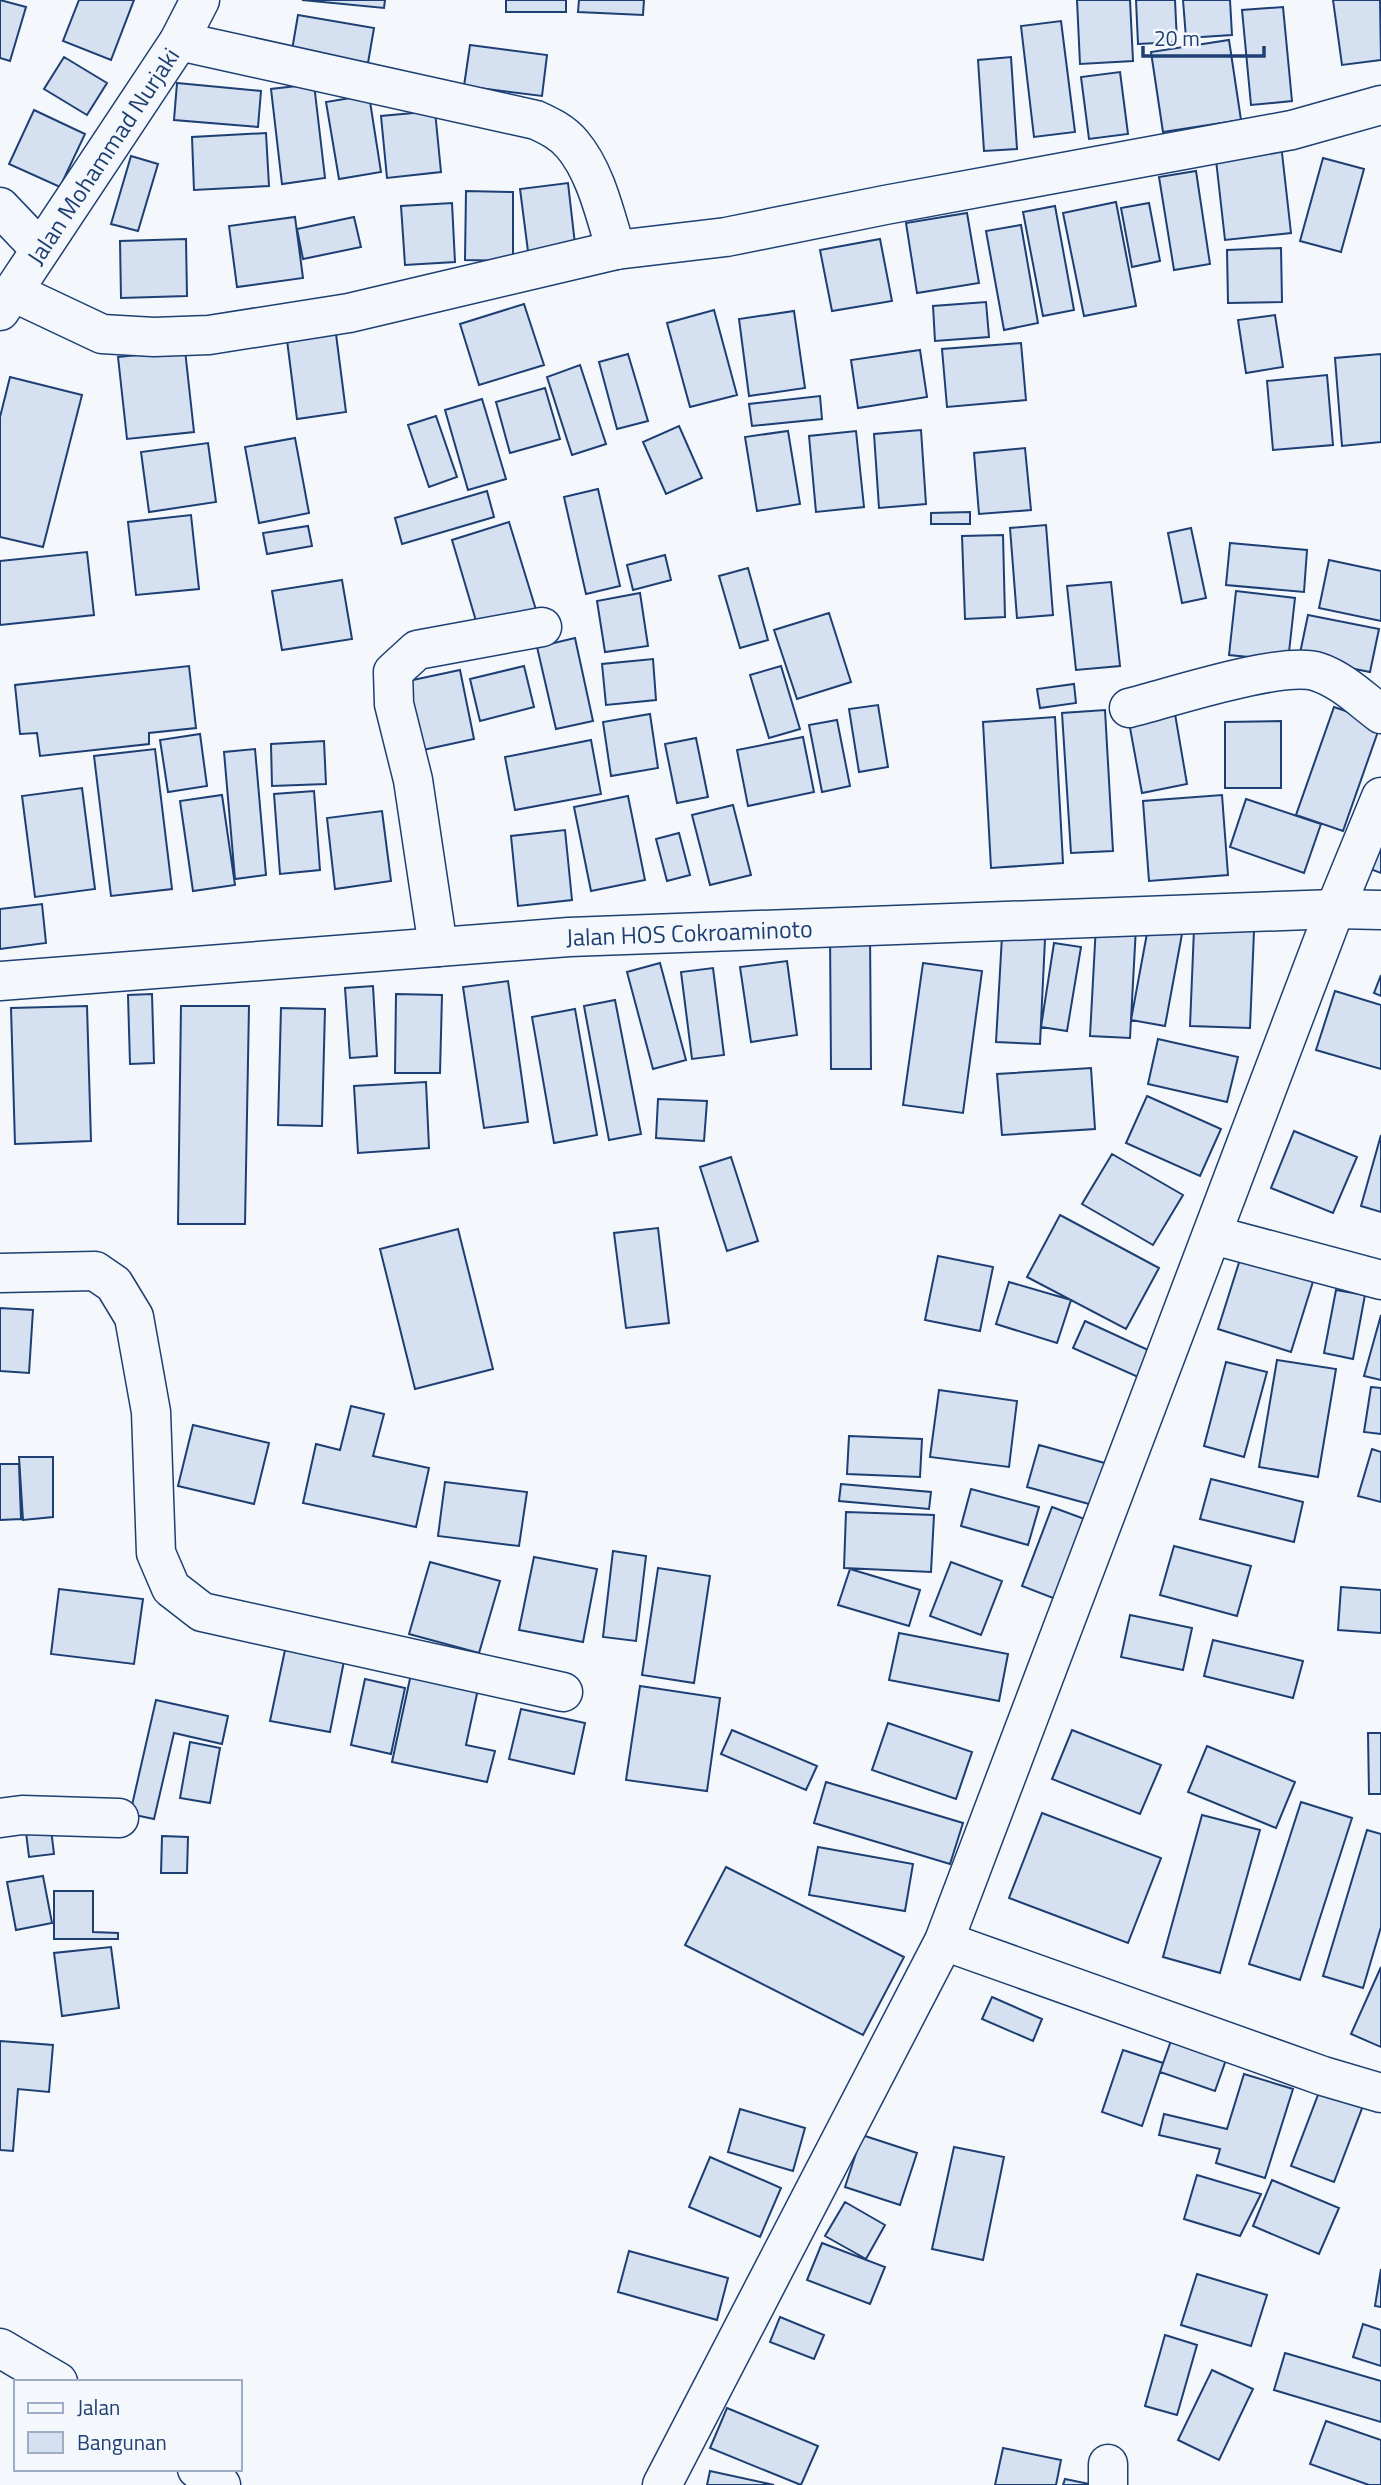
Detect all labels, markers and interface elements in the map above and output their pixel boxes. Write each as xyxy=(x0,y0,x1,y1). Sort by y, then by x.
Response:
scale bar xyxy=(1143,14,1264,58)
text: 20 m xyxy=(1154,22,1200,54)
street label: Jalan Mohammad Nurjaki xyxy=(18,40,188,272)
street label: Jalan HOS Cokroaminoto xyxy=(565,910,813,955)
legend xyxy=(14,2380,242,2471)
text: Jalan xyxy=(77,2391,120,2423)
text: Bangunan xyxy=(77,2426,167,2458)

